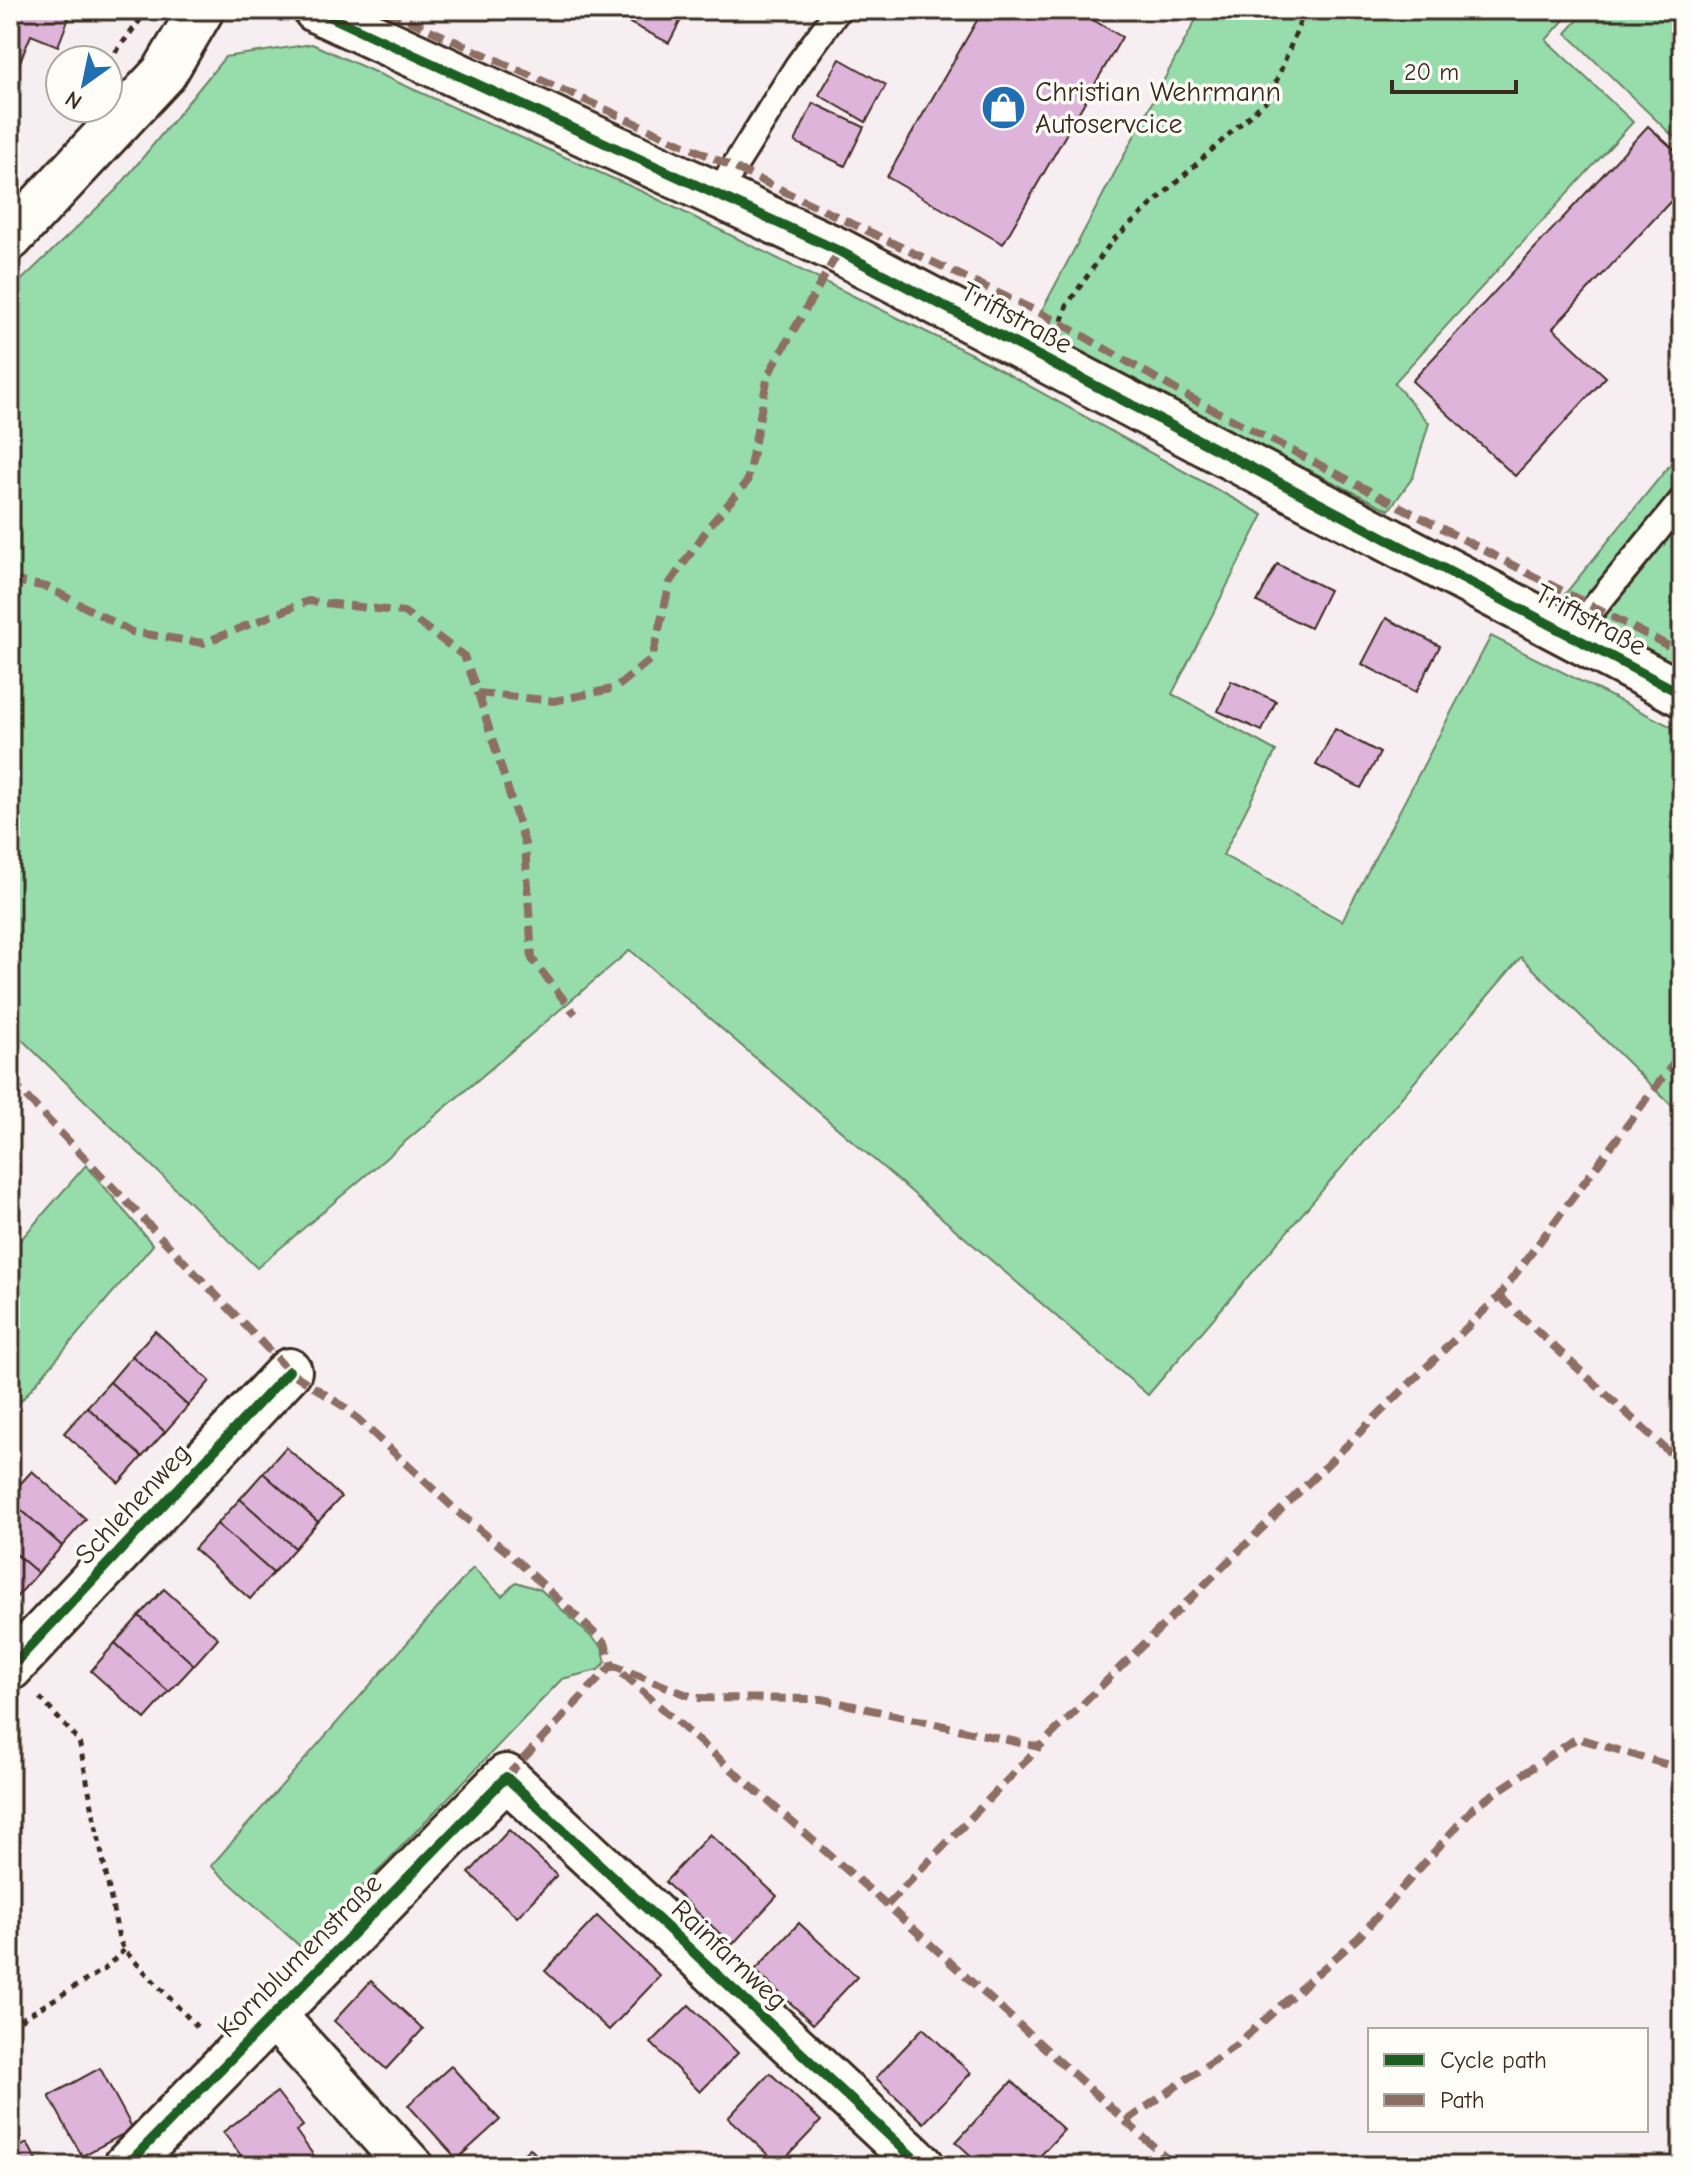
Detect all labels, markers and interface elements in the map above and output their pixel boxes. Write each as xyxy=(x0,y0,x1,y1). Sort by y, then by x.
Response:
north arrow xyxy=(44,44,124,124)
scale bar xyxy=(1392,44,1516,94)
text: 20 m xyxy=(1404,58,1459,86)
place label: Christian Wehrmann Autoservcice xyxy=(1035,76,1281,140)
shop icon: Christian Wehrmann Autoservcice xyxy=(980,83,1028,131)
text: N xyxy=(61,85,87,115)
street label: Triftstraße xyxy=(955,275,1078,360)
street label: Triftstraße xyxy=(1529,577,1652,662)
street label: Schlehenweg xyxy=(69,1437,197,1571)
street label: Kornblumenstraße xyxy=(211,1867,388,2044)
street label: Rainfarnweg xyxy=(665,1893,794,2016)
legend xyxy=(1368,2028,1648,2132)
text: Cycle path xyxy=(1440,2046,1547,2074)
text: Path xyxy=(1440,2086,1485,2114)

